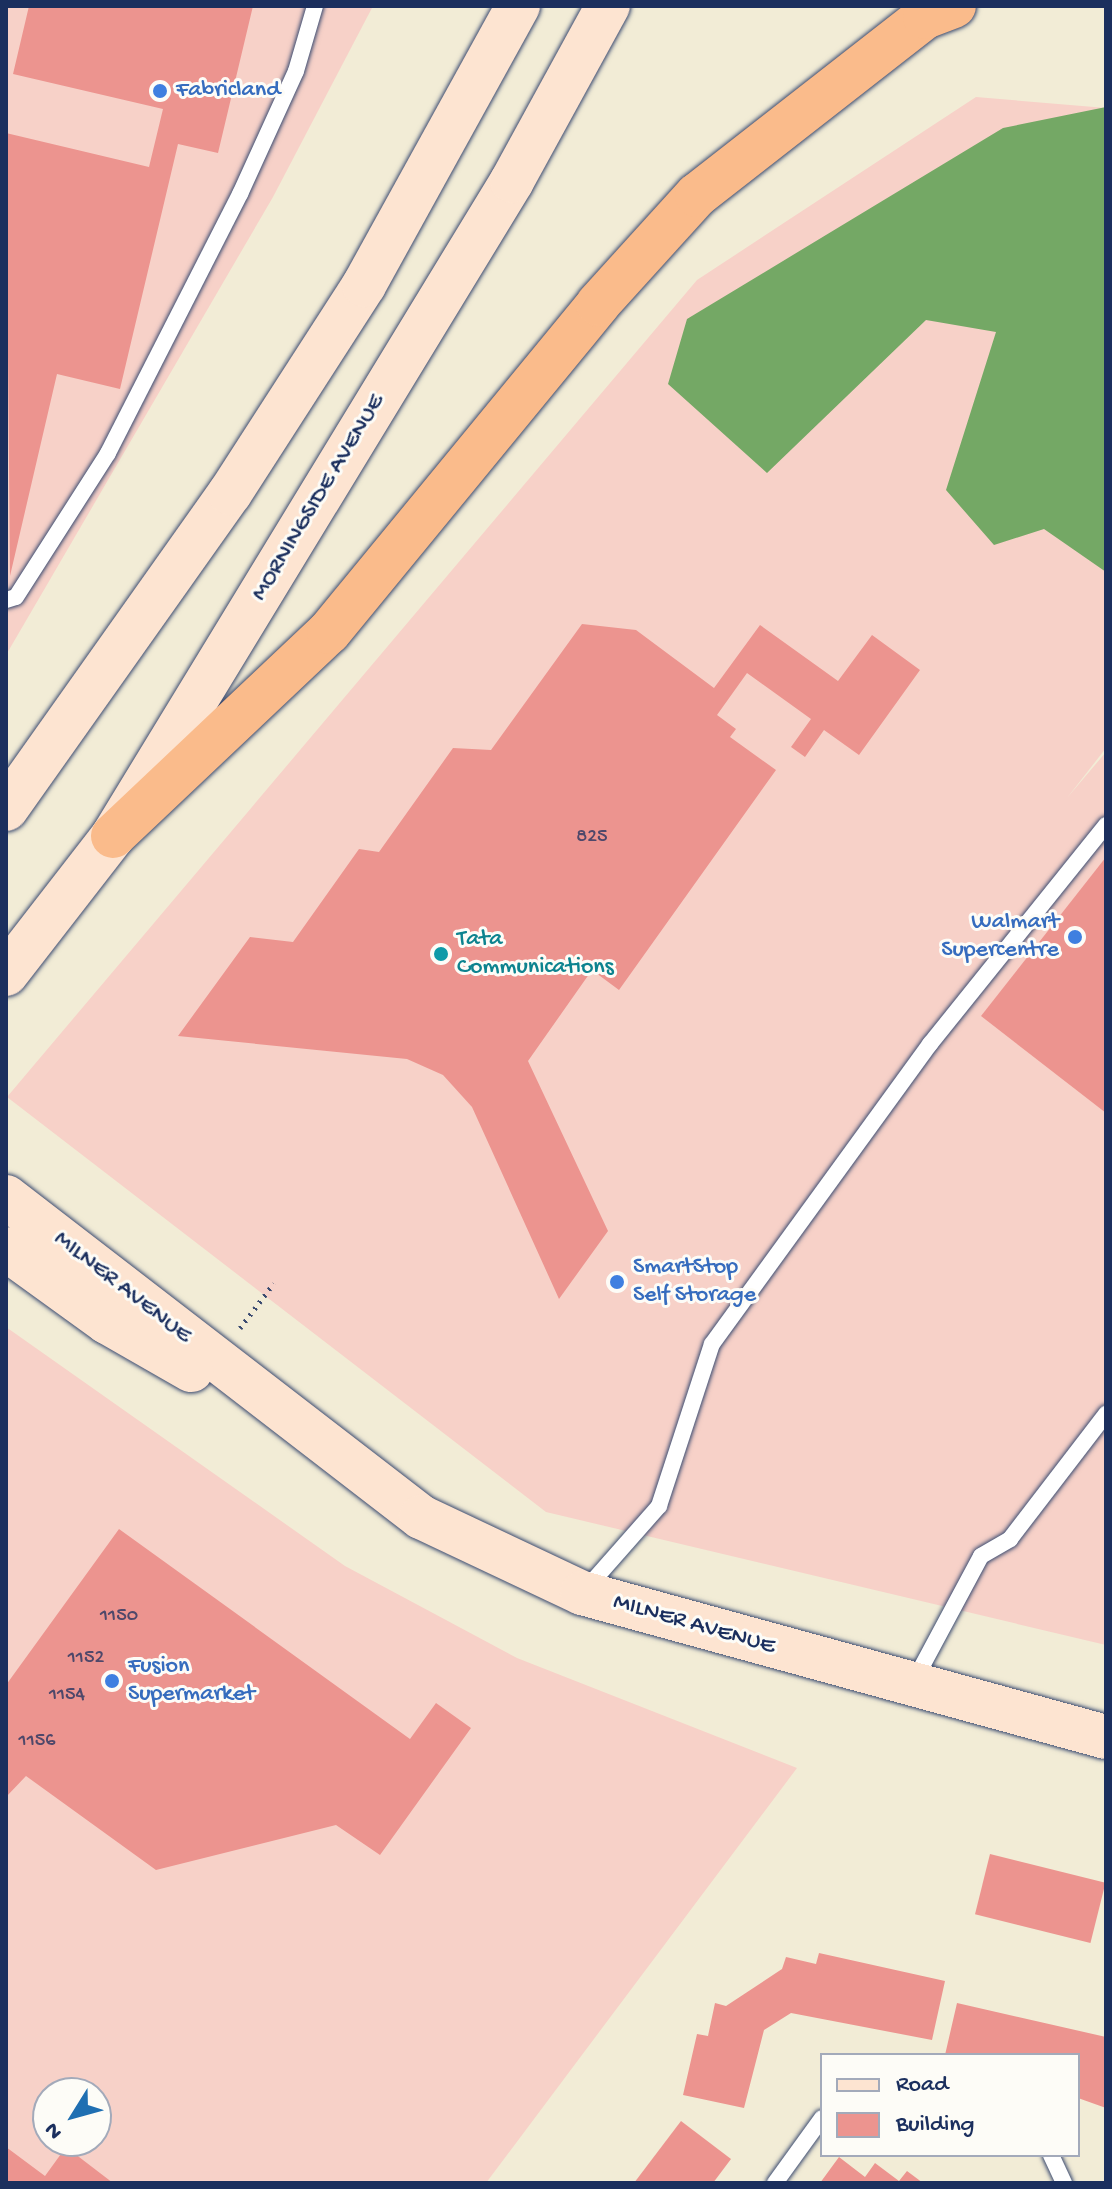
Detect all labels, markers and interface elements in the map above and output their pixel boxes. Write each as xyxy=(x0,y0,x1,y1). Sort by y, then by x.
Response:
place label: Fabricland xyxy=(176,77,280,105)
marker: Fabricland xyxy=(151,82,169,100)
street label: MORNINGSIDE AVENUE xyxy=(246,389,392,607)
house number: 825 xyxy=(576,825,608,849)
place label: Walmart Supercentre xyxy=(941,909,1059,965)
place label: Tata Communications xyxy=(457,926,614,982)
marker: Walmart Supercentre xyxy=(1066,928,1084,946)
marker: Tata Communications xyxy=(432,945,450,963)
street label: MILNER AVENUE xyxy=(47,1225,197,1351)
place label: SmartStop Self Storage xyxy=(633,1254,756,1310)
marker: SmartStop Self Storage xyxy=(608,1273,626,1291)
street label: MILNER AVENUE xyxy=(610,1588,778,1662)
house number: 1150 xyxy=(100,1604,138,1628)
house number: 1152 xyxy=(68,1646,104,1670)
place label: Fusion Supermarket xyxy=(128,1653,255,1709)
marker: Fusion Supermarket xyxy=(103,1672,121,1690)
house number: 1154 xyxy=(49,1683,85,1707)
house number: 1156 xyxy=(19,1729,55,1753)
legend xyxy=(820,2053,1080,2157)
text: Road xyxy=(896,2071,948,2100)
north arrow xyxy=(32,2077,112,2157)
text: Building xyxy=(896,2111,974,2140)
text: N xyxy=(40,2117,69,2144)

